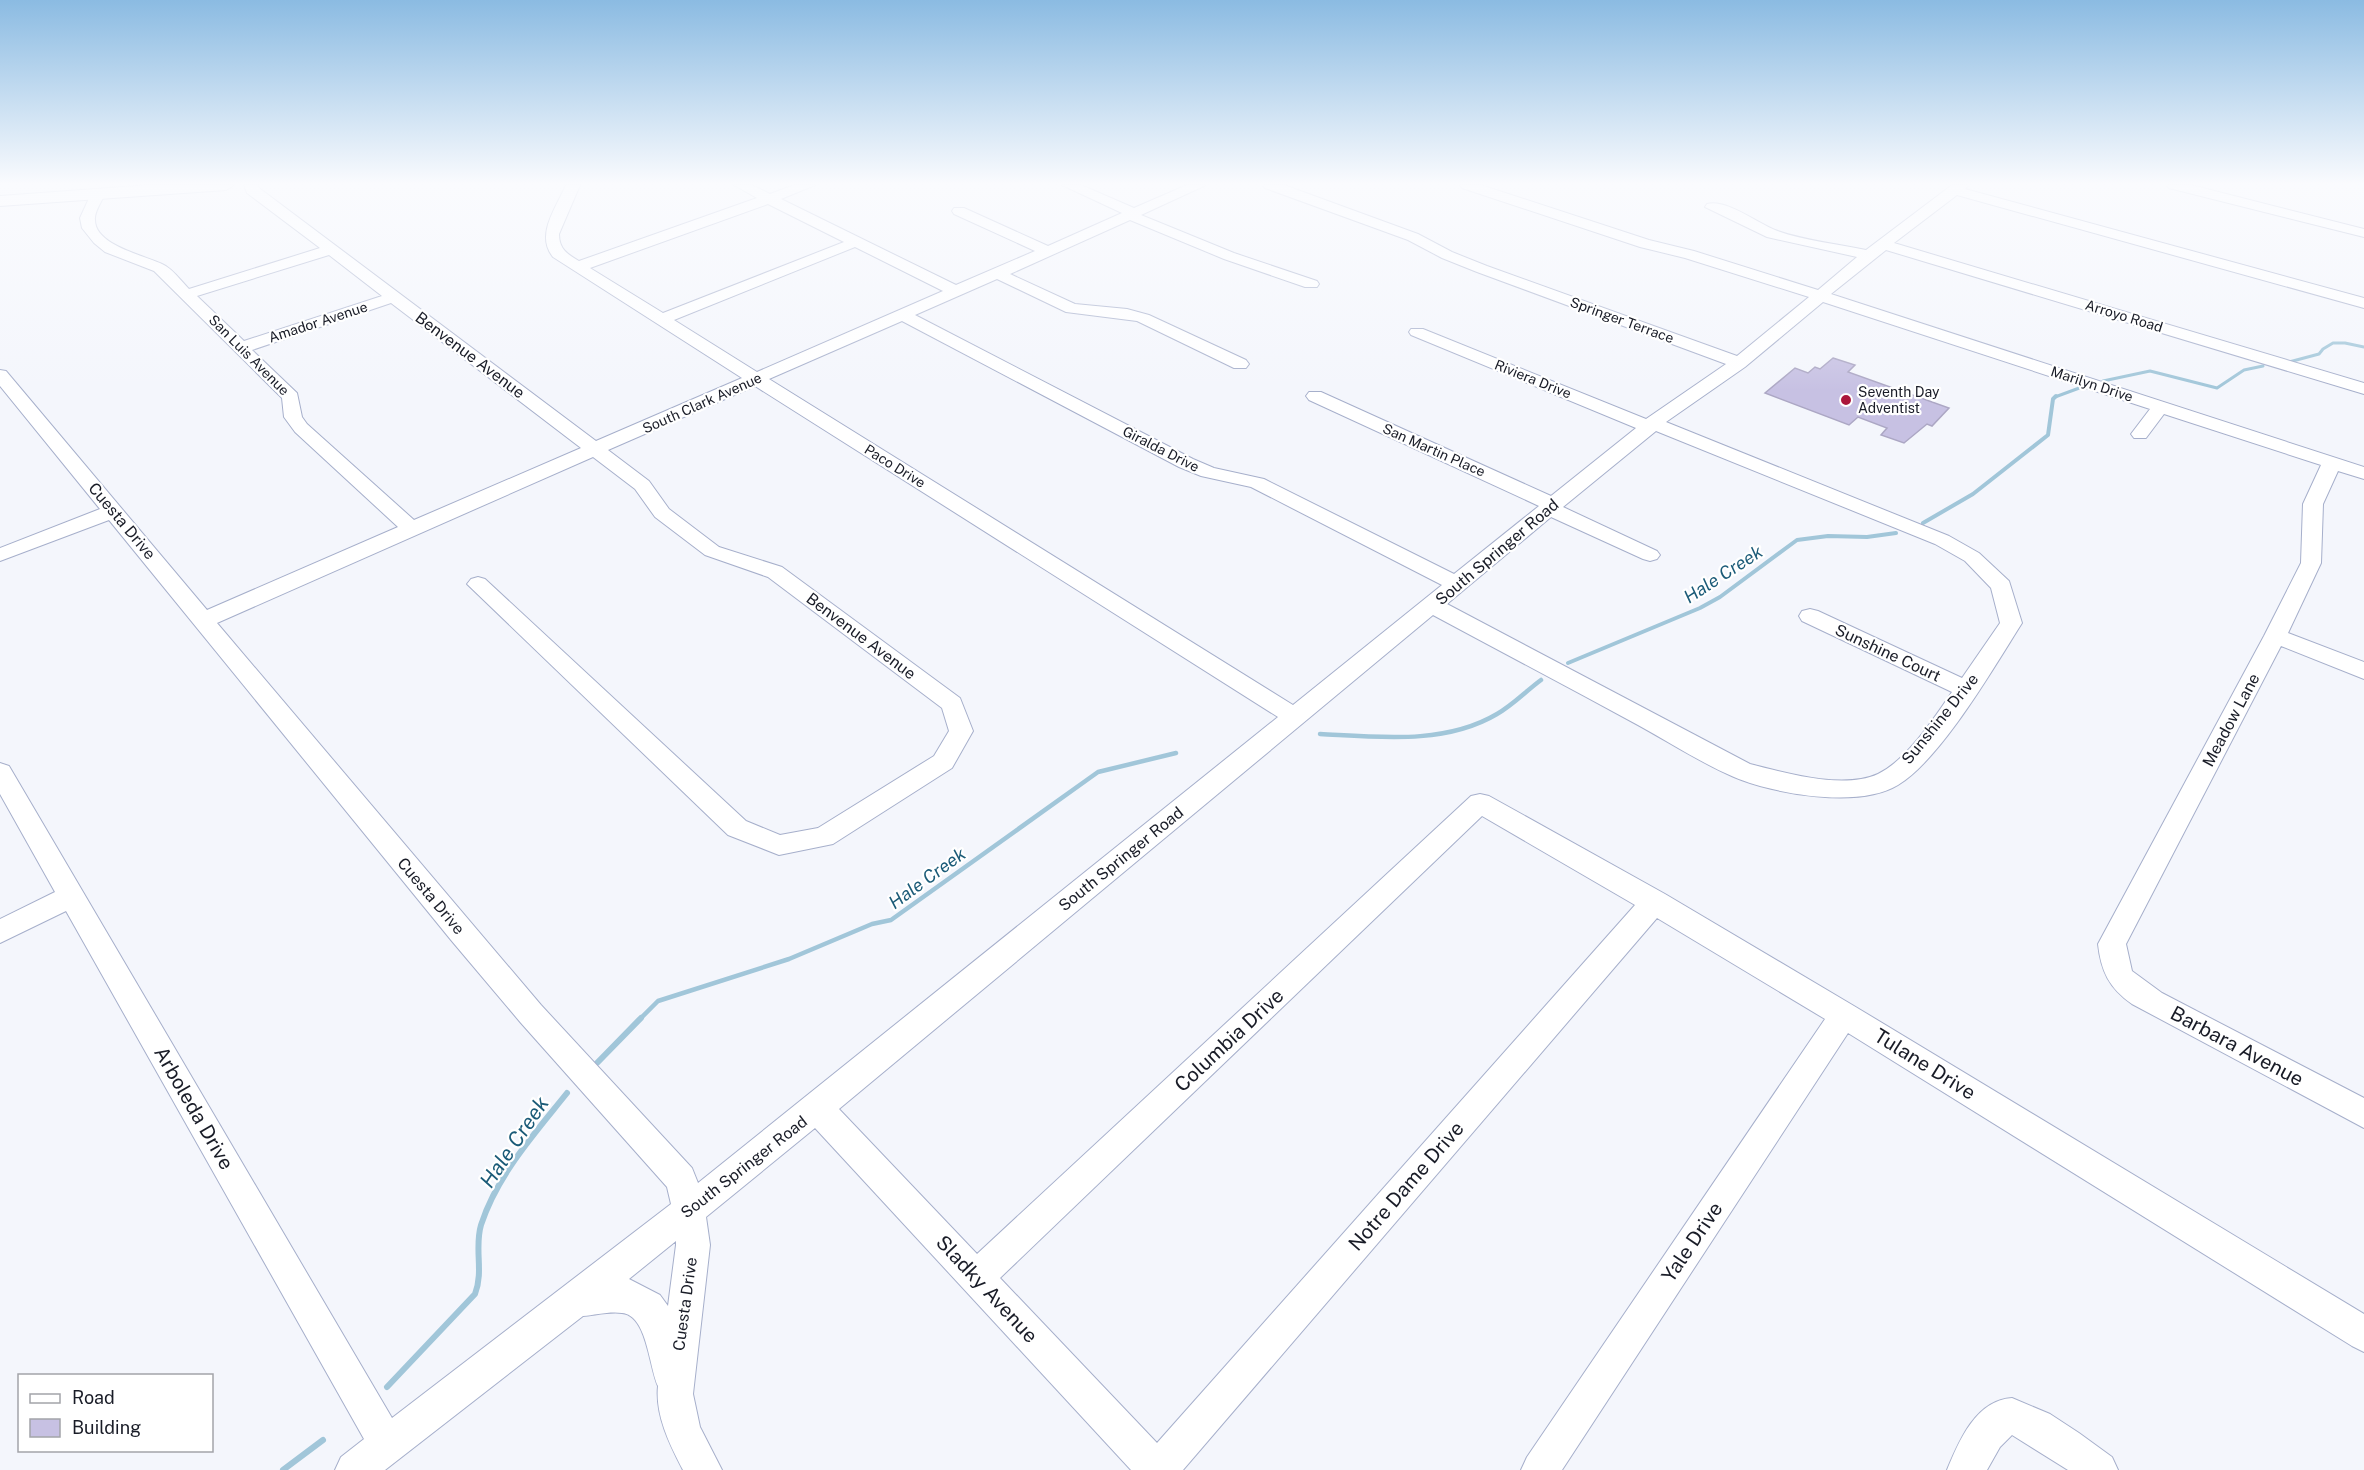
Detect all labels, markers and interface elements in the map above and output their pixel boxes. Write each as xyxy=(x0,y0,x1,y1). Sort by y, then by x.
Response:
street label: Springer Terrace xyxy=(1568,294,1676,346)
street label: Arroyo Road xyxy=(2083,297,2165,335)
street label: Amador Avenue xyxy=(267,298,370,346)
street label: Benvenue Avenue xyxy=(412,308,528,402)
street label: San Luis Avenue xyxy=(206,312,292,398)
street label: Riviera Drive xyxy=(1492,356,1574,402)
street label: Marilyn Drive xyxy=(2049,363,2135,405)
street label: South Clark Avenue xyxy=(640,369,764,436)
place label: Seventh Day Adventist xyxy=(1858,384,1940,416)
marker: Seventh Day Adventist xyxy=(1839,393,1853,407)
street label: San Martin Place xyxy=(1380,420,1488,480)
street label: Giralda Drive xyxy=(1120,423,1202,475)
street label: Paco Drive xyxy=(862,441,928,491)
street label: Cuesta Drive xyxy=(84,479,160,563)
street label: South Springer Road xyxy=(1432,495,1562,609)
water label: Hale Creek xyxy=(1680,541,1767,607)
street label: Benvenue Avenue xyxy=(803,589,919,683)
street label: Sunshine Court xyxy=(1832,620,1944,686)
street label: Sunshine Drive xyxy=(1898,670,1982,768)
street label: Meadow Lane xyxy=(2198,670,2264,770)
street label: South Springer Road xyxy=(1055,803,1187,915)
water label: Hale Creek xyxy=(885,843,970,913)
street label: Cuesta Drive xyxy=(393,854,469,938)
street label: Columbia Drive xyxy=(1169,983,1289,1097)
street label: Barbara Avenue xyxy=(2166,1001,2308,1091)
street label: Tulane Drive xyxy=(1870,1023,1980,1105)
street label: Arboleda Drive xyxy=(149,1042,239,1174)
water label: Hale Creek xyxy=(474,1091,554,1192)
street label: South Springer Road xyxy=(677,1112,811,1222)
street label: Notre Dame Drive xyxy=(1343,1116,1469,1256)
street label: Yale Drive xyxy=(1656,1197,1728,1287)
street label: Sladky Avenue xyxy=(931,1230,1043,1348)
street label: Cuesta Drive xyxy=(669,1256,701,1352)
legend xyxy=(18,1374,213,1452)
text: Road xyxy=(72,1387,115,1408)
text: Building xyxy=(72,1417,141,1438)

